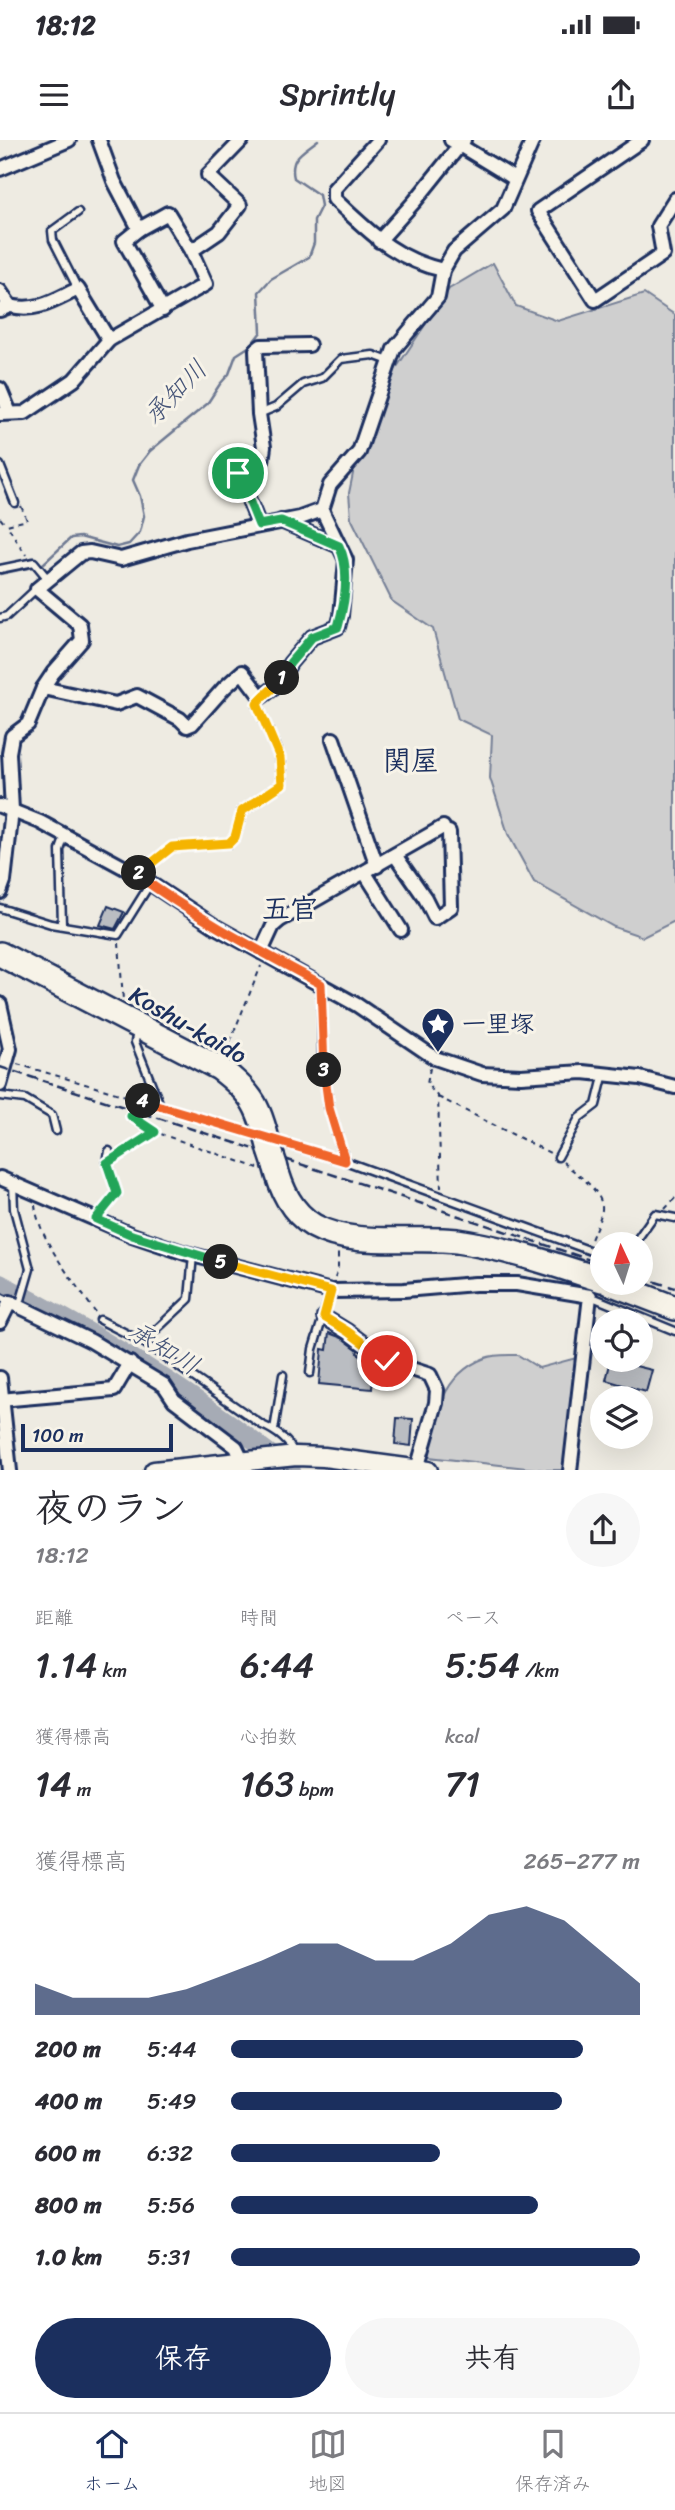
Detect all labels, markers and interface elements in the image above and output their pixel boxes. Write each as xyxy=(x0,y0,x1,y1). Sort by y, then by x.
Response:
text: 18:12 xyxy=(35,2,96,48)
text: Sprintly xyxy=(280,66,395,123)
icon: menu xyxy=(35,76,73,114)
icon: share xyxy=(602,76,640,114)
water label: 承知川 xyxy=(131,348,219,436)
pin xyxy=(208,443,268,503)
icon: arrive xyxy=(219,454,257,492)
pin: 1 xyxy=(264,660,300,696)
text: 1 xyxy=(277,661,286,694)
district label: 関屋 xyxy=(383,736,439,785)
pin: 2 xyxy=(122,856,156,890)
text: 2 xyxy=(133,856,144,889)
district label: 五官 xyxy=(262,884,318,933)
street label: Koshu-kaido xyxy=(121,974,255,1076)
place label: 一里塚 xyxy=(462,1003,534,1045)
place icon: 一里塚 xyxy=(419,1005,457,1054)
pin: 3 xyxy=(306,1052,342,1088)
text: 3 xyxy=(318,1053,329,1086)
pin: 4 xyxy=(125,1084,160,1118)
text: 4 xyxy=(137,1084,148,1117)
north arrow xyxy=(590,1232,653,1295)
map controls xyxy=(590,1232,653,1449)
pin: 5 xyxy=(204,1244,238,1280)
text: 5 xyxy=(215,1245,226,1278)
water label: 承知川 xyxy=(119,1308,209,1388)
button: locate xyxy=(590,1309,653,1372)
pin xyxy=(357,1331,417,1391)
icon: check xyxy=(368,1342,406,1380)
button: layers xyxy=(590,1386,653,1449)
text: 100 m xyxy=(32,1419,84,1452)
scale bar xyxy=(21,1422,173,1453)
text: 夜のラン xyxy=(35,1475,187,1542)
button: share xyxy=(566,1493,640,1567)
text: 18:12 xyxy=(35,1535,89,1576)
text: 距離 xyxy=(35,1601,73,1634)
text: 時間 xyxy=(240,1601,278,1634)
text: ペース xyxy=(445,1601,501,1634)
text: 1.14 xyxy=(35,1634,97,1696)
text: 6:44 xyxy=(240,1634,314,1696)
text: 5:54 xyxy=(445,1634,520,1696)
text: km xyxy=(97,1654,127,1687)
text: /km xyxy=(520,1654,559,1687)
text: 獲得標高 xyxy=(35,1720,111,1753)
text: 心拍数 xyxy=(240,1720,297,1753)
text: kcal xyxy=(445,1720,480,1753)
text: 14 xyxy=(35,1753,72,1815)
text: 163 xyxy=(240,1753,294,1815)
text: 71 xyxy=(445,1753,480,1815)
text: m xyxy=(72,1773,91,1806)
text: bpm xyxy=(294,1773,334,1806)
text: 獲得標高 xyxy=(35,1841,127,1882)
text: 265–277 m xyxy=(523,1841,640,1882)
text: 200 m xyxy=(35,2029,101,2070)
text: 5:44 xyxy=(147,2029,197,2070)
text: 400 m xyxy=(35,2081,102,2122)
text: 5:49 xyxy=(147,2081,197,2122)
text: 600 m xyxy=(35,2133,101,2174)
text: 6:32 xyxy=(147,2133,193,2174)
text: 800 m xyxy=(35,2185,102,2226)
text: 5:56 xyxy=(147,2185,195,2226)
text: 1.0 km xyxy=(35,2237,102,2278)
text: 5:31 xyxy=(147,2237,191,2278)
button: 保存 xyxy=(35,2318,331,2398)
button: 共有 xyxy=(345,2318,640,2398)
tab: ホーム xyxy=(84,2425,140,2500)
tab: 地図 xyxy=(309,2425,347,2500)
tab: 保存済み xyxy=(515,2425,591,2500)

